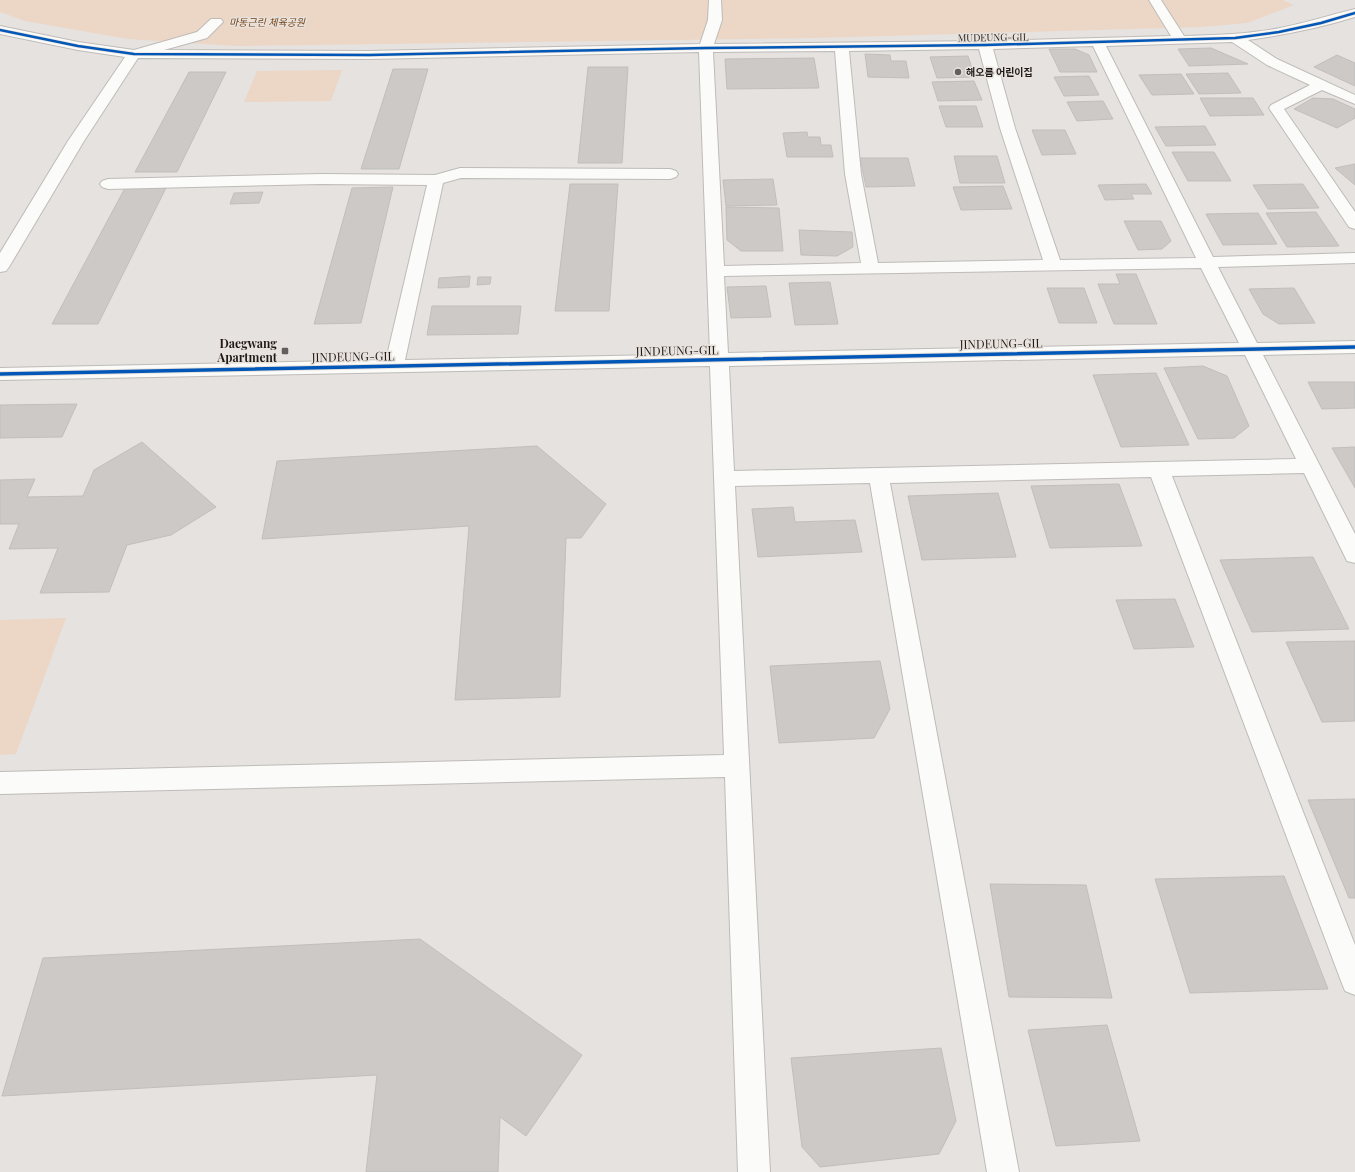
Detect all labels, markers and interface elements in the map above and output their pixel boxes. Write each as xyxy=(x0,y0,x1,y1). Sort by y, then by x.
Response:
park label: 마동근린 체육공원 xyxy=(229,15,306,29)
street label: MUDEUNG-GIL xyxy=(957,29,1029,45)
place label: 해오름 어린이집 xyxy=(966,65,1033,79)
marker: 해오름 어린이집 xyxy=(953,67,963,77)
street label: JINDEUNG-GIL xyxy=(958,334,1043,352)
place label: Daegwang Apartment xyxy=(216,335,278,365)
street label: JINDEUNG-GIL xyxy=(634,341,719,359)
marker: Daegwang Apartment xyxy=(280,346,290,356)
street label: JINDEUNG-GIL xyxy=(310,347,395,365)

